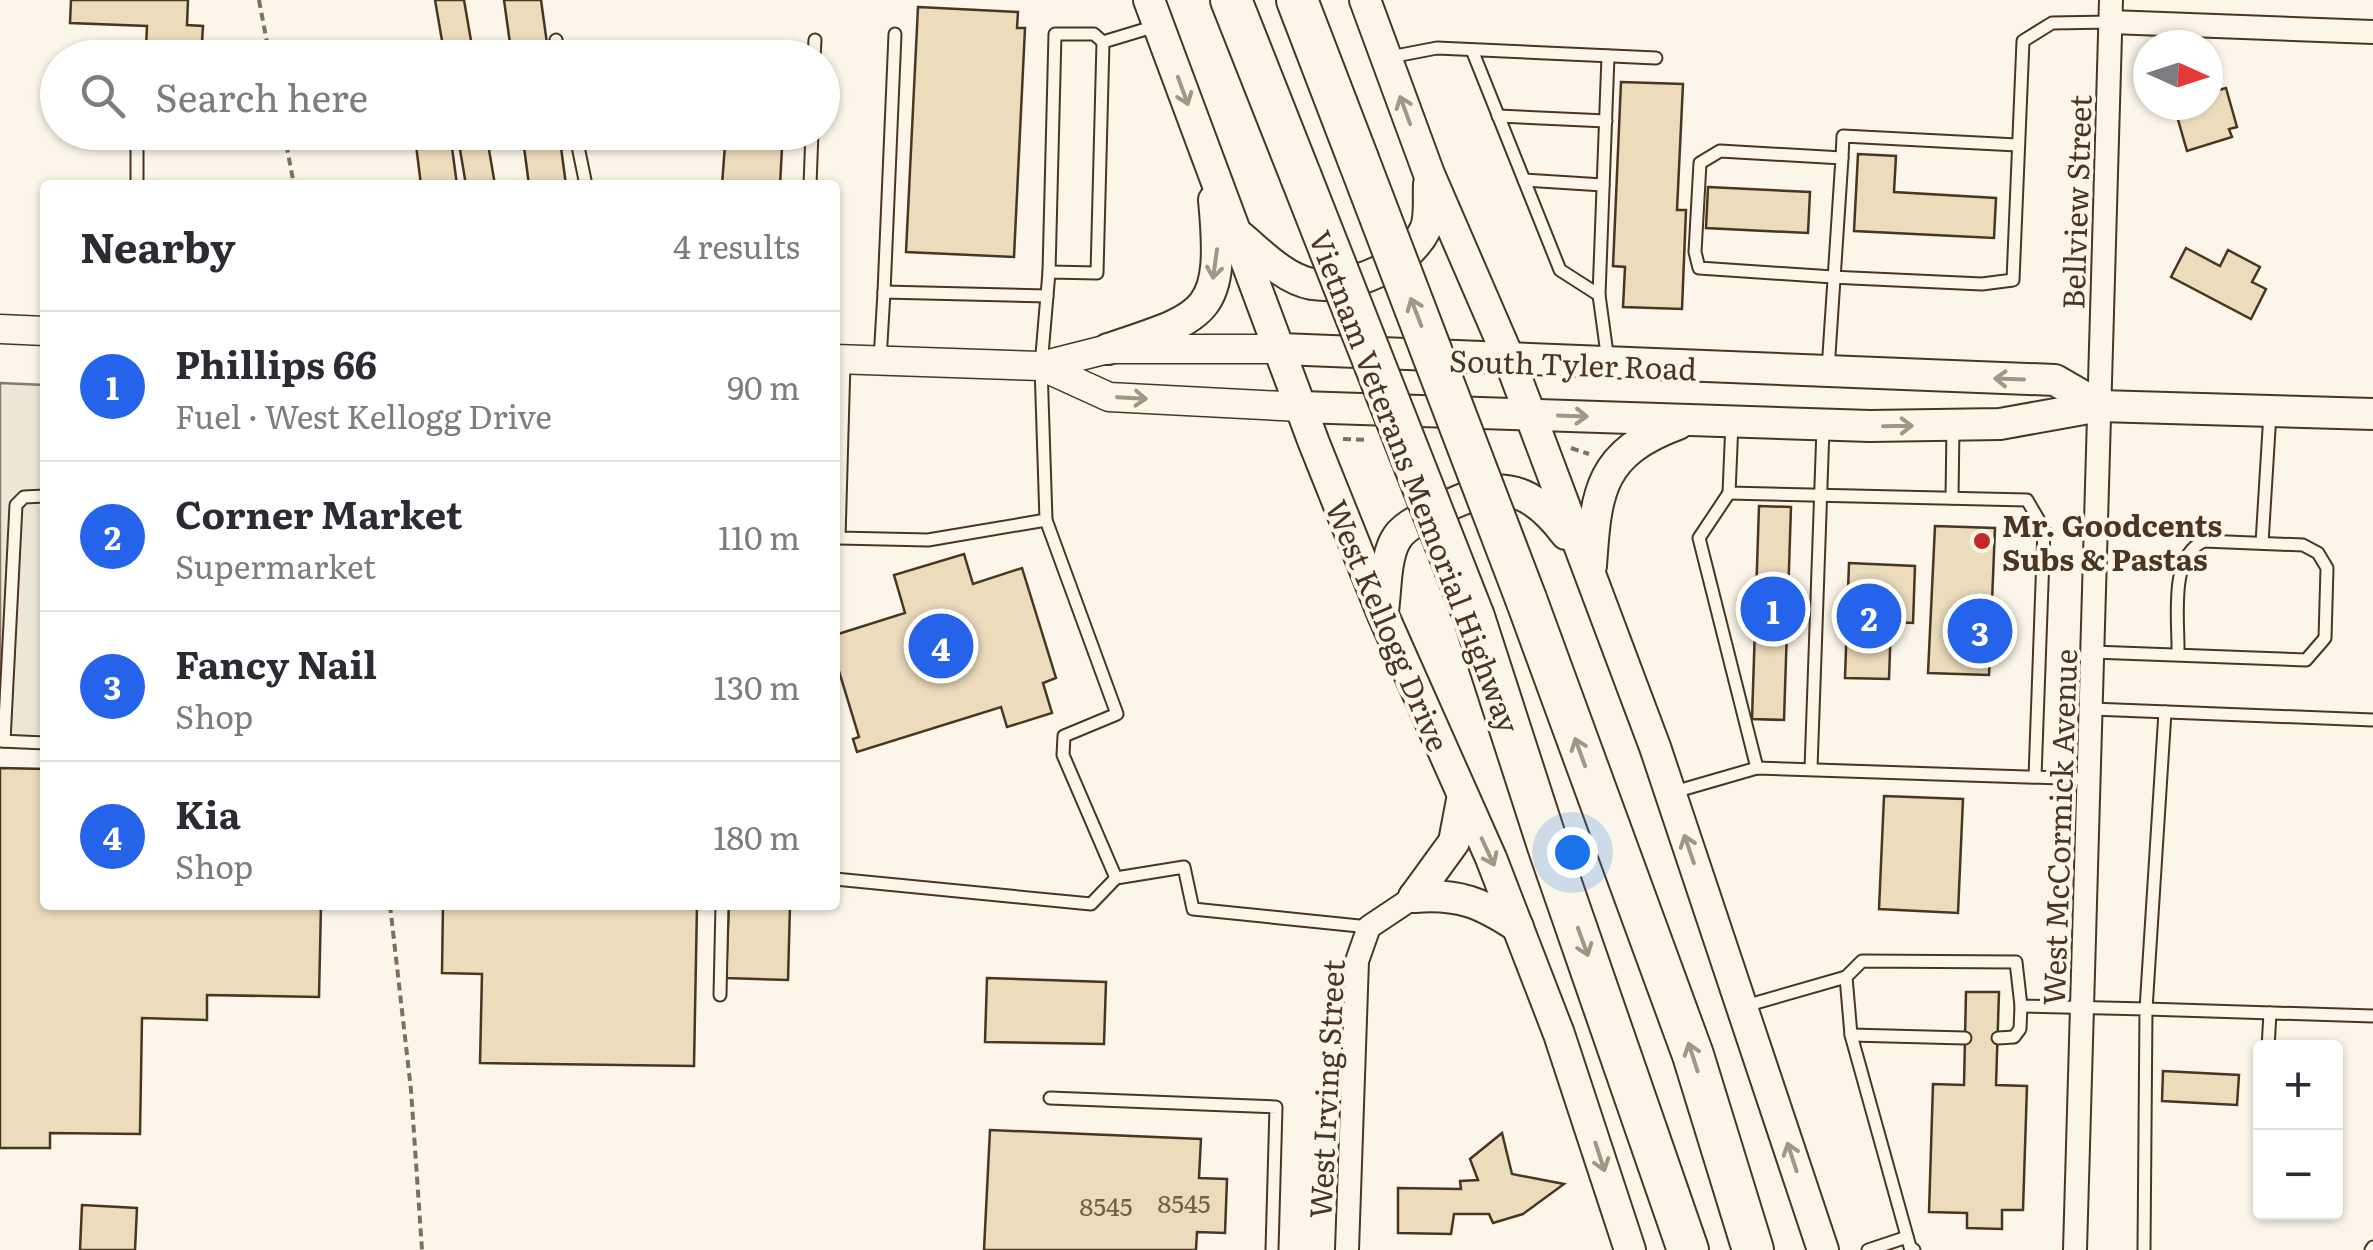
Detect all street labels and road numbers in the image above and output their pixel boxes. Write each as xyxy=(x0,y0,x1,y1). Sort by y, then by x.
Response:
street label: Bellview Street xyxy=(2049,94,2101,310)
street label: Vietnam Veterans Memorial Highway xyxy=(1300,223,1533,739)
street label: South Tyler Road xyxy=(1448,337,1698,389)
street label: West Kellogg Drive xyxy=(1316,492,1462,758)
street label: West McCormick Avenue xyxy=(2030,648,2086,1006)
street label: West Irving Street xyxy=(1296,958,1354,1220)

